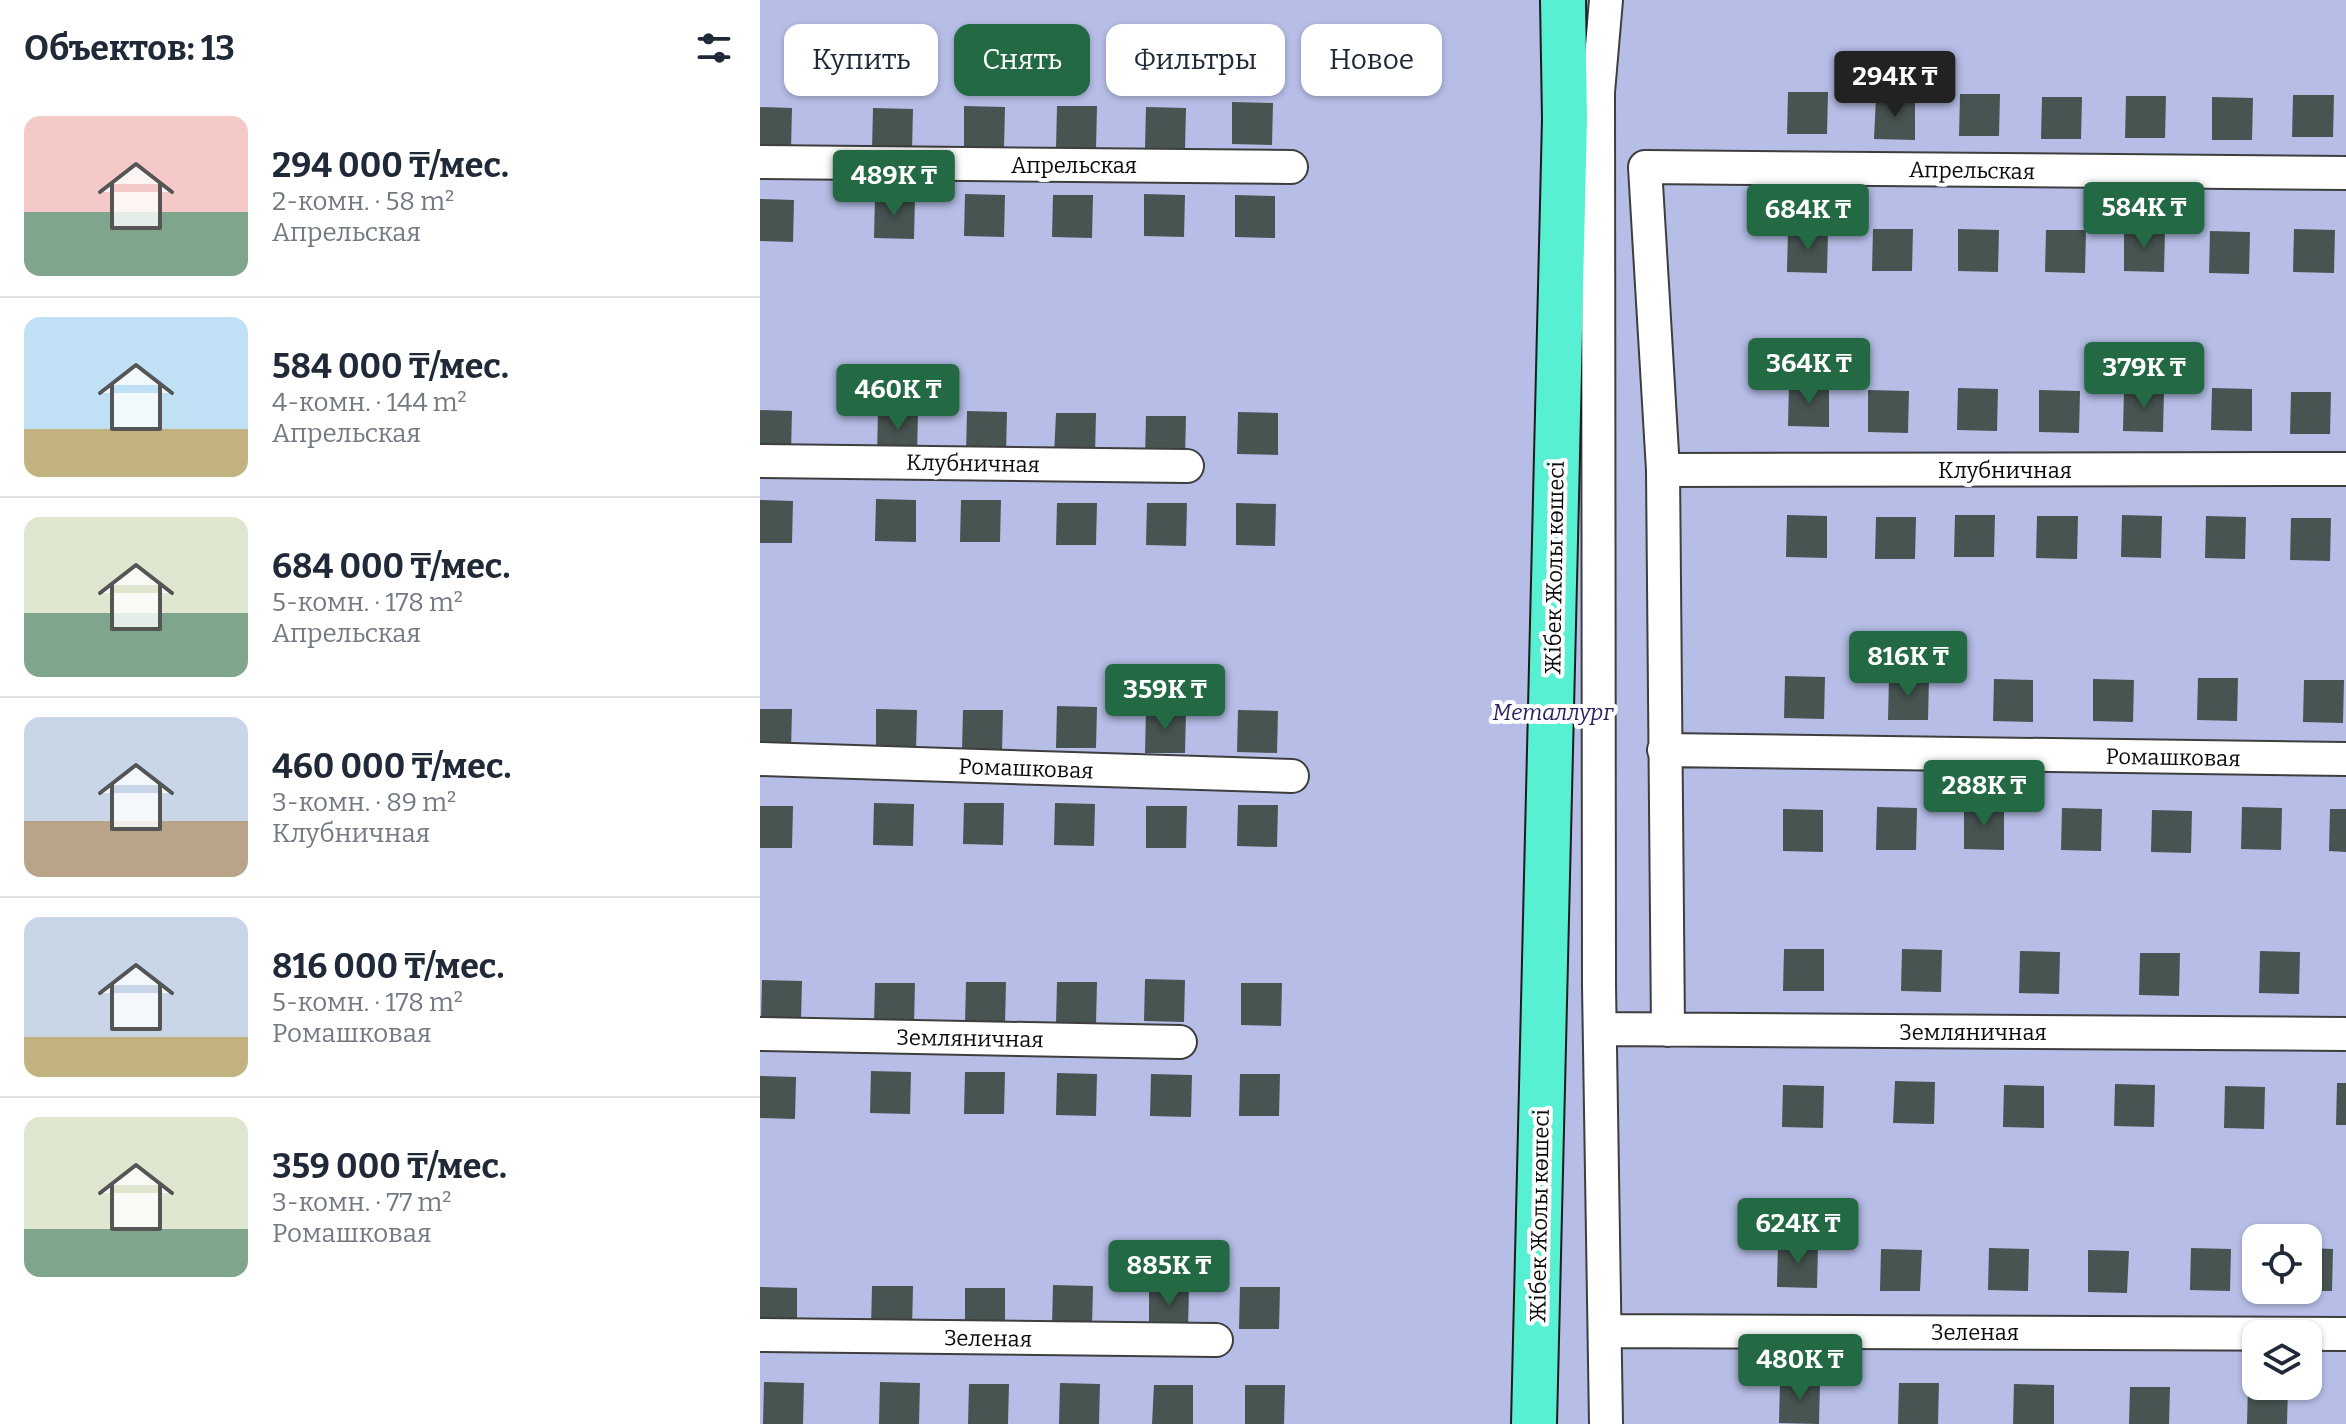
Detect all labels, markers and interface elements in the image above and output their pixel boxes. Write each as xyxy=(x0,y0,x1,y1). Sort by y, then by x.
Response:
chip: Купить xyxy=(784,24,938,96)
chip: Снять xyxy=(954,24,1090,96)
chip: Фильтры xyxy=(1106,24,1285,96)
chip: Новое xyxy=(1301,24,1442,96)
icon: filters xyxy=(692,26,736,70)
text: Объектов: 13 xyxy=(24,28,235,69)
pin: 294K ₸ xyxy=(1830,51,1960,119)
text: 294K ₸ xyxy=(1852,61,1938,92)
text: 294 000 ₸/мес. xyxy=(272,145,509,186)
icon: home xyxy=(88,148,184,244)
pin: 489K ₸ xyxy=(829,150,959,218)
street label: Апрельская xyxy=(1011,152,1137,179)
street label: Апрельская xyxy=(1909,156,2035,185)
text: 489K ₸ xyxy=(851,160,937,191)
pin: 584K ₸ xyxy=(2079,182,2209,250)
pin: 684K ₸ xyxy=(1743,184,1873,252)
text: 2-комн. · 58 m² xyxy=(272,186,454,217)
text: 584K ₸ xyxy=(2101,192,2187,223)
text: 684K ₸ xyxy=(1765,194,1851,225)
text: Апрельская xyxy=(272,217,421,248)
pin: 364K ₸ xyxy=(1744,338,1874,406)
pin: 379K ₸ xyxy=(2079,342,2209,410)
text: 584 000 ₸/мес. xyxy=(272,346,509,387)
text: 364K ₸ xyxy=(1766,348,1852,379)
icon: home xyxy=(88,349,184,445)
text: 379K ₸ xyxy=(2102,352,2186,383)
pin: 460K ₸ xyxy=(833,364,963,432)
text: 460K ₸ xyxy=(854,374,942,405)
text: 4-комн. · 144 m² xyxy=(272,387,467,418)
text: Апрельская xyxy=(272,418,421,449)
street label: Клубничная xyxy=(906,449,1040,478)
street label: Клубничная xyxy=(1938,457,2072,484)
street label: Жібек Жолы көшесі xyxy=(1539,460,1570,675)
text: 684 000 ₸/мес. xyxy=(272,546,510,587)
icon: home xyxy=(88,549,184,645)
text: 5-комн. · 178 m² xyxy=(272,587,463,618)
text: Апрельская xyxy=(272,618,421,649)
pin: 816K ₸ xyxy=(1843,631,1973,699)
text: 816K ₸ xyxy=(1867,641,1949,672)
pin: 359K ₸ xyxy=(1100,664,1230,732)
text: 359K ₸ xyxy=(1123,674,1207,705)
park label: Металлург xyxy=(1493,699,1614,726)
street label: Ромашковая xyxy=(2105,743,2241,772)
text: 460 000 ₸/мес. xyxy=(272,746,511,787)
icon: home xyxy=(88,749,184,845)
street label: Ромашковая xyxy=(958,753,1094,784)
pin: 288K ₸ xyxy=(1919,760,2049,828)
text: 288K ₸ xyxy=(1942,770,2026,801)
text: 3-комн. · 89 m² xyxy=(272,787,456,818)
text: Клубничная xyxy=(272,818,430,849)
text: 816 000 ₸/мес. xyxy=(272,946,504,987)
icon: home xyxy=(88,949,184,1045)
text: 5-комн. · 178 m² xyxy=(272,987,463,1018)
text: Ромашковая xyxy=(272,1018,431,1049)
street label: Земляничная xyxy=(1899,1019,2047,1046)
street label: Земляничная xyxy=(896,1024,1044,1053)
street label: Жібек Жолы көшесі xyxy=(1524,1108,1555,1323)
text: 359 000 ₸/мес. xyxy=(272,1146,507,1187)
icon: home xyxy=(88,1149,184,1245)
text: 3-комн. · 77 m² xyxy=(272,1187,452,1218)
pin: 624K ₸ xyxy=(1733,1198,1863,1266)
text: 624K ₸ xyxy=(1755,1208,1841,1239)
text: Ромашковая xyxy=(272,1218,431,1249)
map controls xyxy=(2242,1224,2322,1400)
button: locate xyxy=(2242,1224,2322,1304)
pin: 885K ₸ xyxy=(1104,1240,1234,1308)
text: 885K ₸ xyxy=(1126,1250,1212,1281)
street label: Зеленая xyxy=(1931,1319,2019,1346)
button: layers xyxy=(2242,1320,2322,1400)
street label: Зеленая xyxy=(944,1324,1032,1353)
pin: 480K ₸ xyxy=(1735,1334,1865,1402)
text: 480K ₸ xyxy=(1756,1344,1844,1375)

